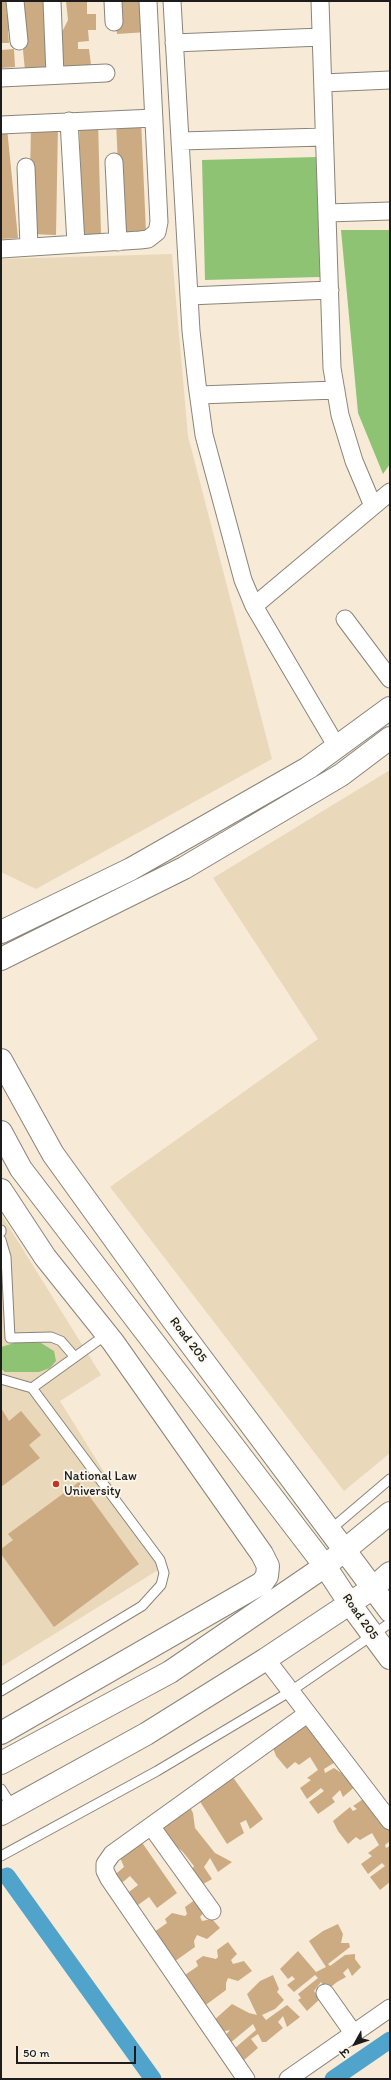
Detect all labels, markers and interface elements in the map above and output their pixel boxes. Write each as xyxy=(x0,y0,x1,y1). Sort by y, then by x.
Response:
street label: Road 205 xyxy=(166,1314,210,1366)
place label: National Law University xyxy=(64,1469,137,1500)
marker: National Law University xyxy=(51,1479,61,1489)
street label: Road 205 xyxy=(339,1591,381,1643)
north arrow xyxy=(335,2024,375,2064)
scale bar xyxy=(18,2038,138,2064)
text: उ xyxy=(338,2045,353,2059)
text: 50 m xyxy=(23,2046,49,2060)

